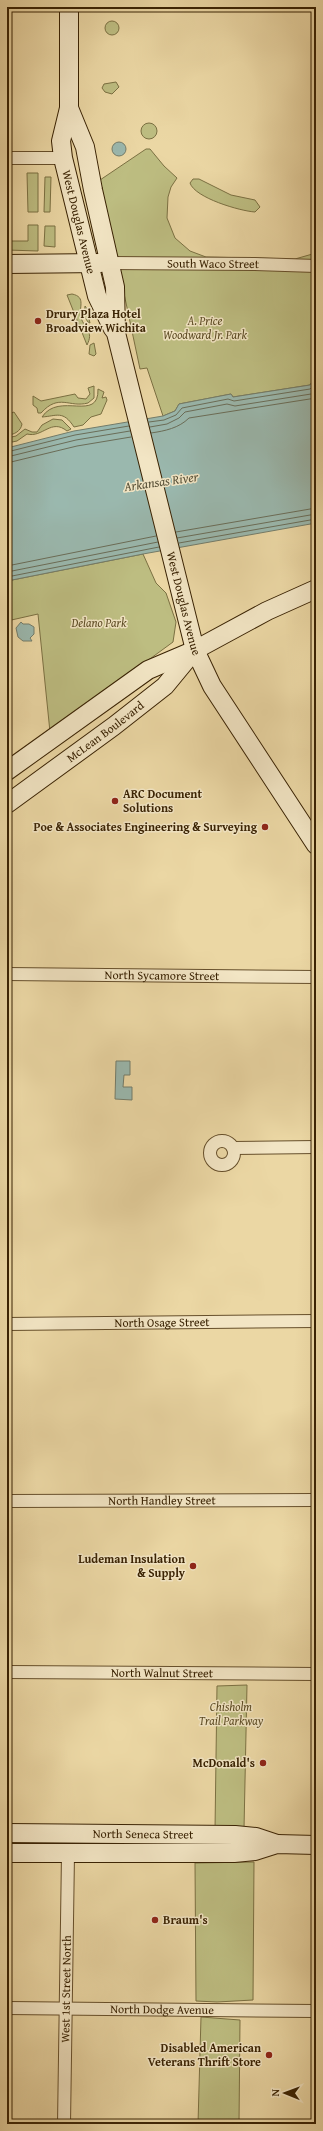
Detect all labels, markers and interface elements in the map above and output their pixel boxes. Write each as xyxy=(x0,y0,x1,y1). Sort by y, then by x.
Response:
street label: West Douglas Avenue xyxy=(58,168,100,276)
street label: South Waco Street xyxy=(167,254,260,272)
place label: Drury Plaza Hotel Broadview Wichita xyxy=(46,305,147,336)
park label: A. Price Woodward Jr. Park xyxy=(163,312,248,343)
marker: Drury Plaza Hotel Broadview Wichita xyxy=(33,316,43,326)
water label: Arkansas River xyxy=(122,467,201,496)
street label: West Douglas Avenue xyxy=(163,550,205,658)
park label: Delano Park xyxy=(71,614,127,631)
street label: McLean Boulevard xyxy=(63,696,148,766)
place label: ARC Document Solutions xyxy=(123,785,202,816)
marker: ARC Document Solutions xyxy=(110,796,120,806)
place label: Poe & Associates Engineering & Surveying xyxy=(34,818,258,835)
marker: Poe & Associates Engineering & Surveying xyxy=(260,822,270,832)
street label: North Sycamore Street xyxy=(104,966,220,984)
street label: North Osage Street xyxy=(114,1313,210,1331)
street label: North Handley Street xyxy=(108,1491,217,1509)
place label: Ludeman Insulation & Supply xyxy=(78,1550,186,1581)
marker: Ludeman Insulation & Supply xyxy=(188,1561,198,1571)
street label: North Walnut Street xyxy=(111,1664,214,1681)
park label: Chisholm Trail Parkway xyxy=(199,1698,264,1729)
place label: McDonald's xyxy=(193,1754,255,1771)
marker: McDonald's xyxy=(258,1758,268,1768)
street label: North Seneca Street xyxy=(93,1825,194,1843)
place label: Braum's xyxy=(163,1911,208,1928)
marker: Braum's xyxy=(150,1915,160,1925)
street label: West 1st Street North xyxy=(56,1935,75,2043)
street label: North Dodge Avenue xyxy=(110,2000,214,2018)
place label: Disabled American Veterans Thrift Store xyxy=(148,2039,261,2070)
marker: Disabled American Veterans Thrift Store xyxy=(264,2050,274,2060)
north arrow xyxy=(265,2073,305,2113)
text: N xyxy=(267,2088,283,2097)

